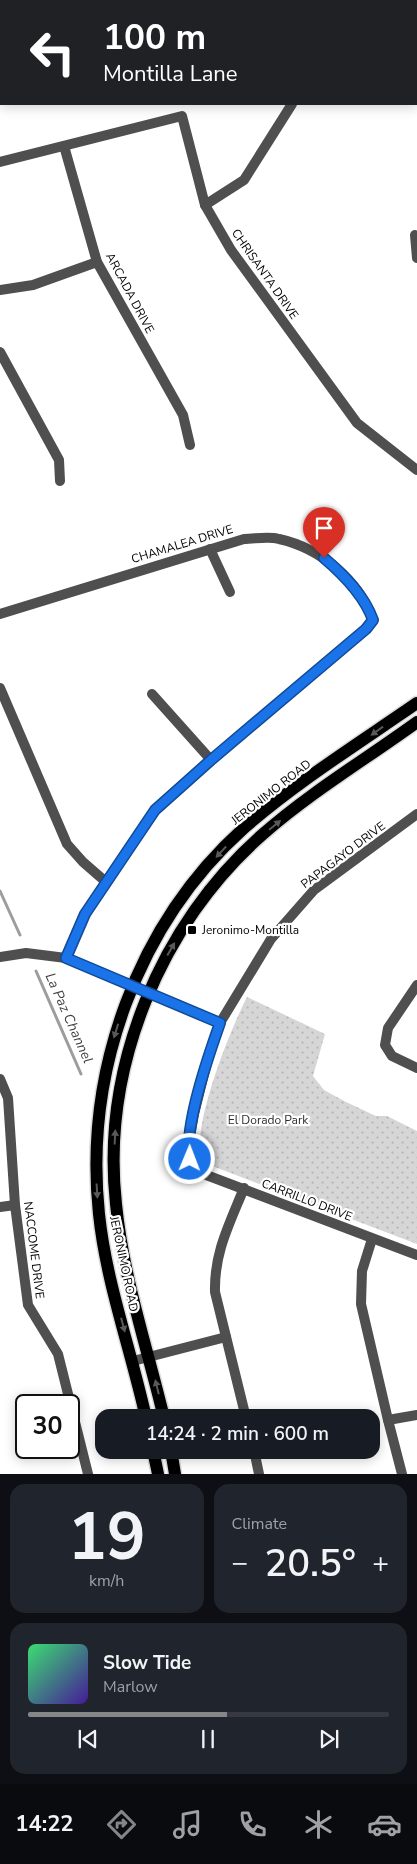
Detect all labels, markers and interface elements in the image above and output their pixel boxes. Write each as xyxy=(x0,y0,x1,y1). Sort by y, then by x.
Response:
text: 100 m xyxy=(103,14,206,61)
icon: left xyxy=(20,20,85,85)
text: Montilla Lane xyxy=(103,59,238,89)
street label: CHRISANTA DRIVE xyxy=(228,226,302,322)
street label: ARCADA DRIVE xyxy=(102,250,158,336)
pin xyxy=(303,507,345,558)
icon: arrive xyxy=(310,514,338,542)
street label: CHAMALEA DRIVE xyxy=(129,521,235,567)
one-way arrow xyxy=(370,726,384,736)
street label: JERONIMO ROAD xyxy=(227,756,314,829)
street label: PAPAGAYO DRIVE xyxy=(298,818,388,892)
one-way arrow xyxy=(268,819,281,830)
one-way arrow xyxy=(216,845,227,858)
place label: Jeronimo-Montilla xyxy=(201,922,299,938)
marker: Jeronimo-Montilla xyxy=(186,924,198,936)
one-way arrow xyxy=(167,941,175,956)
water label: La Paz Channel xyxy=(41,970,97,1066)
one-way arrow xyxy=(112,1023,120,1038)
park label: El Dorado Park xyxy=(228,1112,309,1128)
one-way arrow xyxy=(111,1129,119,1145)
position arrow xyxy=(163,1132,215,1184)
street label: CARRILLO DRIVE xyxy=(259,1175,355,1225)
one-way arrow xyxy=(94,1184,102,1200)
street label: NACCOME DRIVE xyxy=(20,1200,48,1300)
street label: JERONIMO ROAD xyxy=(106,1214,142,1313)
one-way arrow xyxy=(120,1318,128,1333)
one-way arrow xyxy=(153,1380,161,1395)
speed limit sign: 30 xyxy=(15,1394,80,1459)
text: 14:24 · 2 min · 600 m xyxy=(146,1421,329,1447)
text: 19 xyxy=(68,1493,146,1582)
text: Climate xyxy=(232,1513,287,1535)
text: 20.5° xyxy=(264,1538,356,1589)
text: − xyxy=(232,1544,248,1582)
text: + xyxy=(372,1544,389,1582)
text: km/h xyxy=(89,1570,124,1592)
text: Slow Tide xyxy=(103,1650,191,1676)
text: Marlow xyxy=(103,1676,158,1698)
icon: previous xyxy=(74,1725,102,1753)
icon: pause xyxy=(194,1725,222,1753)
icon: next xyxy=(315,1725,343,1753)
icon: directions xyxy=(104,1807,139,1842)
icon: music xyxy=(170,1807,205,1842)
icon: phone xyxy=(235,1807,270,1842)
icon: climate xyxy=(301,1807,336,1842)
icon: car xyxy=(367,1807,402,1842)
text: 14:22 xyxy=(15,1809,74,1839)

